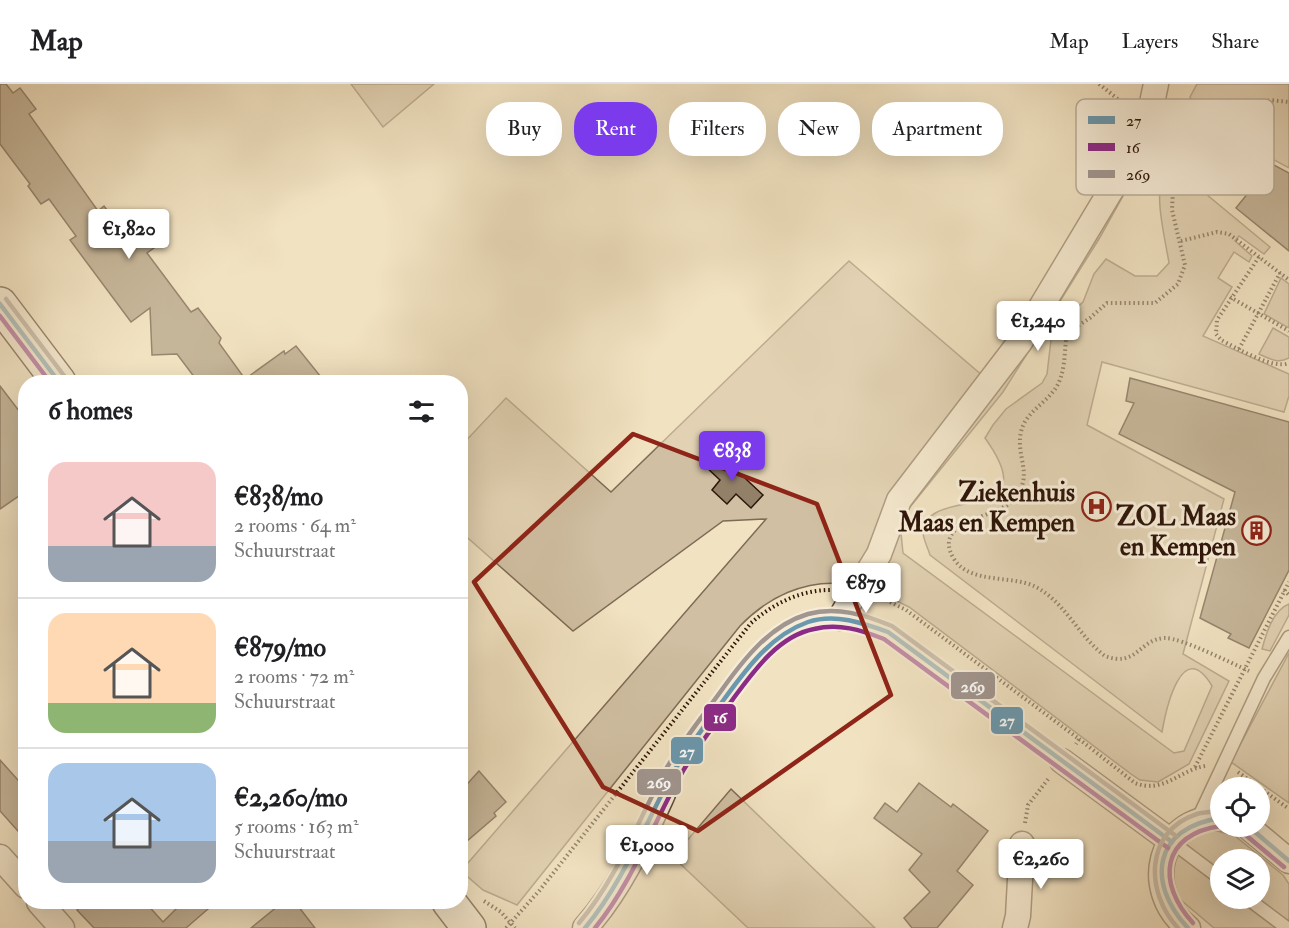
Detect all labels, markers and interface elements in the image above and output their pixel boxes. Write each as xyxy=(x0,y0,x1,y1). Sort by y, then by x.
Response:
text: Map xyxy=(30,24,83,59)
text: Map xyxy=(1049,28,1089,55)
text: Layers xyxy=(1122,28,1178,55)
text: Share xyxy=(1211,28,1259,55)
legend xyxy=(1076,99,1274,195)
chip: Buy xyxy=(486,102,562,156)
chip: Rent xyxy=(574,102,657,156)
chip: Filters xyxy=(669,102,766,156)
chip: New xyxy=(778,102,860,156)
chip: Apartment xyxy=(872,102,1003,156)
text: 27 xyxy=(1126,111,1142,131)
text: 16 xyxy=(1126,138,1141,158)
text: 269 xyxy=(1126,165,1150,185)
pin: €1,820 xyxy=(80,209,178,260)
text: €1,820 xyxy=(102,216,156,241)
pin: €1,240 xyxy=(989,301,1087,352)
text: €1,240 xyxy=(1011,308,1065,333)
text: 6 homes xyxy=(48,395,133,427)
icon: filters xyxy=(405,395,438,428)
pin: €838 xyxy=(696,431,768,482)
text: €838 xyxy=(713,438,751,463)
place label: Ziekenhuis Maas en Kempen xyxy=(897,477,1076,540)
text: €838/mo xyxy=(234,481,323,513)
icon: home xyxy=(96,486,168,558)
hospital icon: Ziekenhuis Maas en Kempen xyxy=(1080,491,1112,523)
place label: ZOL Maas en Kempen xyxy=(1116,501,1237,564)
text: 2 rooms · 64 m² xyxy=(234,513,356,538)
building icon: ZOL Maas en Kempen xyxy=(1241,515,1273,547)
text: Schuurstraat xyxy=(234,538,335,563)
pin: €879 xyxy=(830,563,902,614)
text: €879 xyxy=(846,570,886,595)
text: €879/mo xyxy=(234,632,326,664)
icon: home xyxy=(96,637,168,709)
text: 2 rooms · 72 m² xyxy=(234,664,354,689)
line badge: 269 xyxy=(950,671,996,700)
text: 269 xyxy=(961,677,985,697)
text: Schuurstraat xyxy=(234,689,335,714)
line badge: 16 xyxy=(703,703,737,732)
line badge: 27 xyxy=(990,706,1024,735)
text: 16 xyxy=(713,708,729,728)
text: 27 xyxy=(999,711,1015,731)
line badge: 27 xyxy=(670,736,704,765)
text: 27 xyxy=(679,742,695,762)
line badge: 269 xyxy=(636,768,682,796)
text: 269 xyxy=(647,773,671,793)
map controls xyxy=(1210,777,1270,909)
button: locate xyxy=(1210,777,1270,837)
text: €2,260/mo xyxy=(234,782,348,814)
icon: home xyxy=(96,787,168,859)
text: 5 rooms · 163 m² xyxy=(234,814,359,839)
pin: €1,000 xyxy=(598,825,696,876)
text: €1,000 xyxy=(620,832,674,857)
text: Schuurstraat xyxy=(234,839,335,864)
pin: €2,260 xyxy=(992,839,1090,890)
text: €2,260 xyxy=(1012,846,1070,871)
button: layers xyxy=(1210,849,1270,909)

